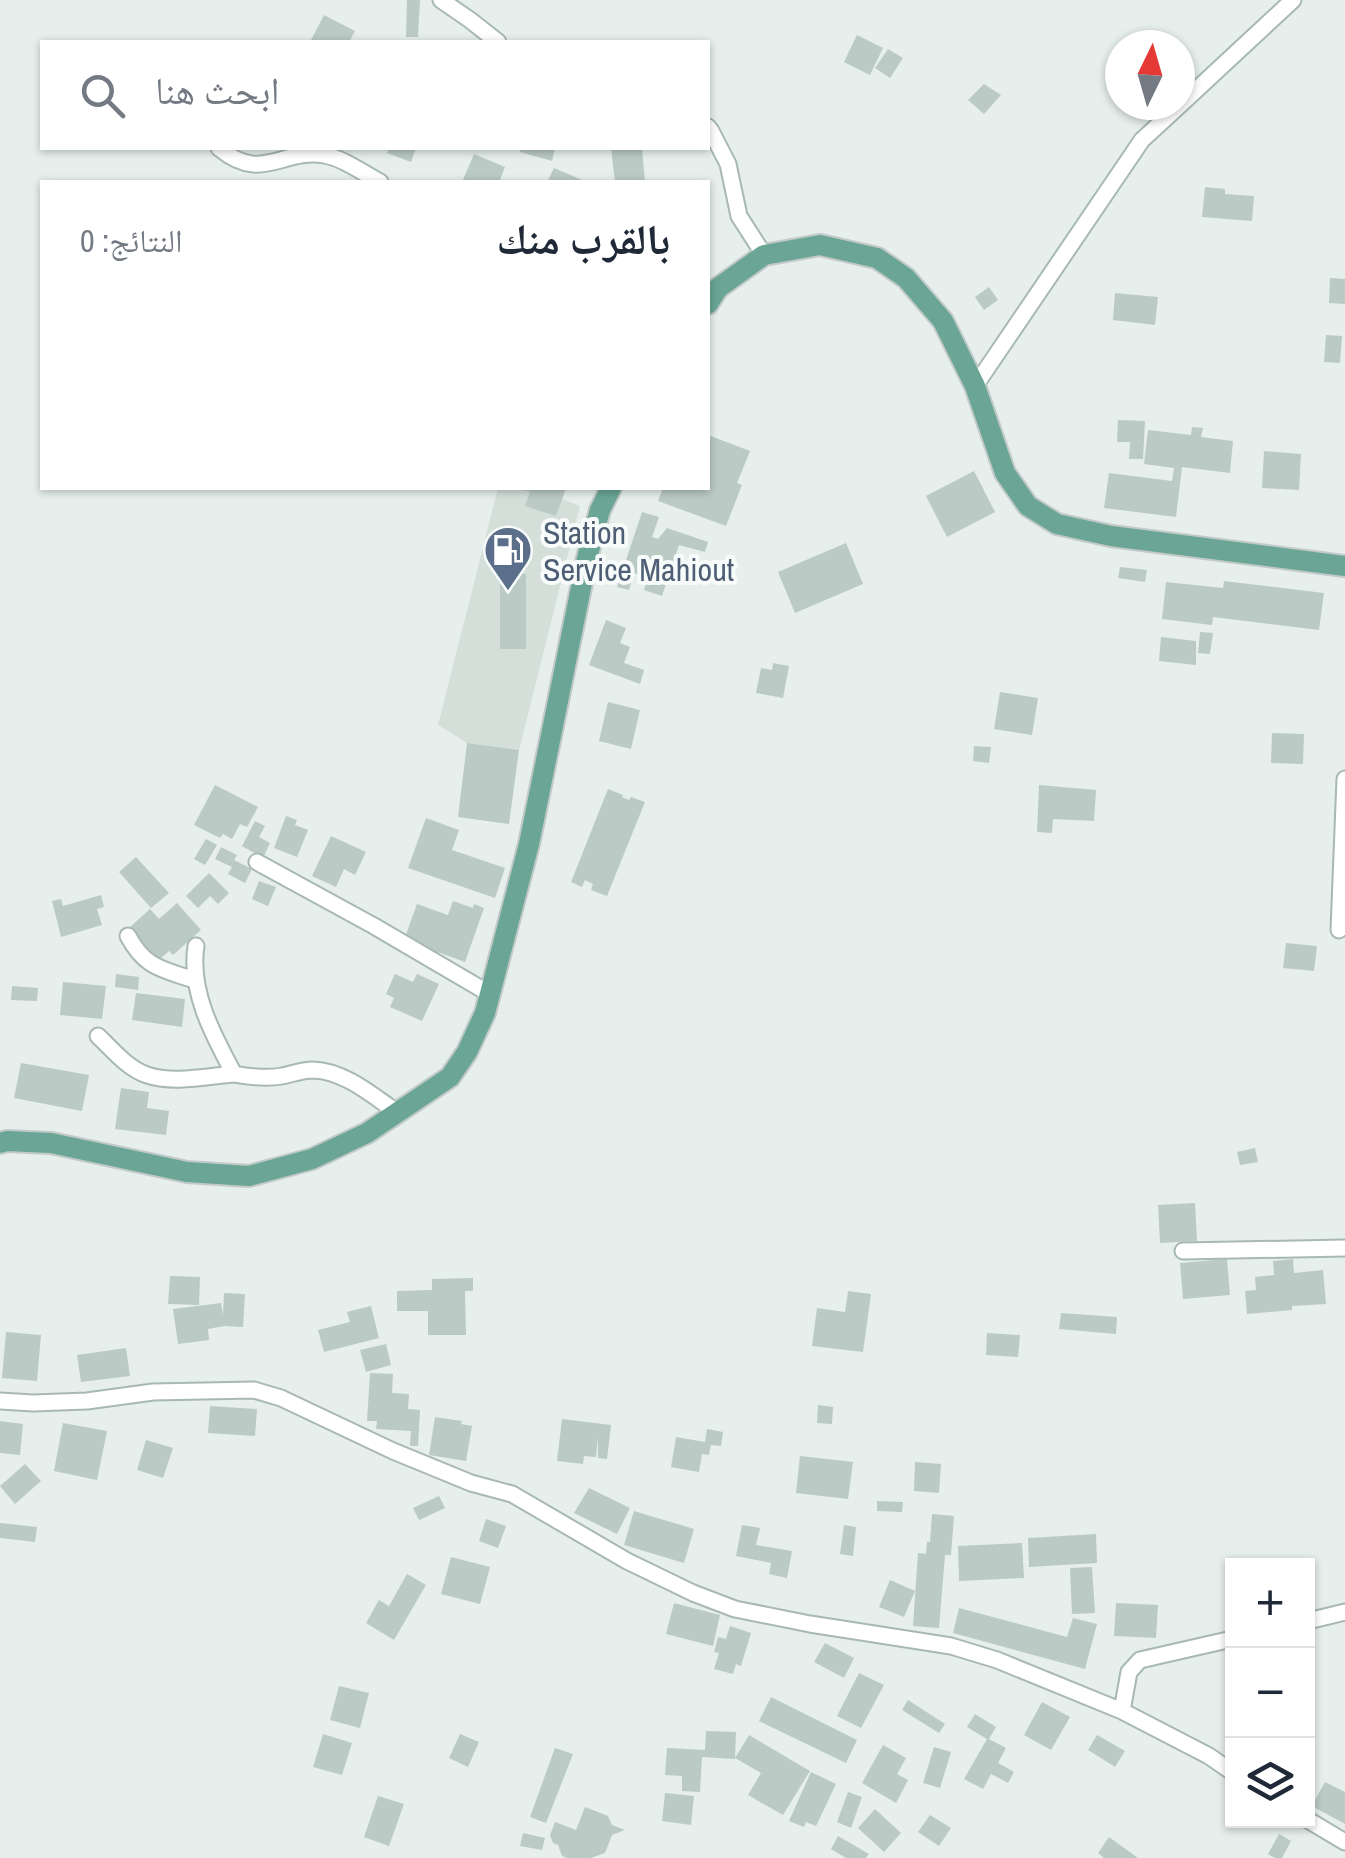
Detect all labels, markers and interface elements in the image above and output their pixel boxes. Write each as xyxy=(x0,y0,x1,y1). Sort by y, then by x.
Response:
north arrow xyxy=(1105,30,1195,120)
search box xyxy=(40,40,710,150)
text: ابحث هنا xyxy=(155,65,280,116)
icon: search xyxy=(75,68,130,123)
text: بالقرب منك xyxy=(496,211,670,267)
text: النتائج: 0 xyxy=(80,219,183,262)
place label: Station Service Mahiout xyxy=(543,511,734,591)
fuel station icon: Station Service Mahiout xyxy=(482,524,534,592)
map controls xyxy=(1225,1558,1315,1828)
button: + xyxy=(1225,1558,1315,1648)
button: − xyxy=(1225,1648,1315,1738)
button: layers xyxy=(1225,1738,1315,1828)

